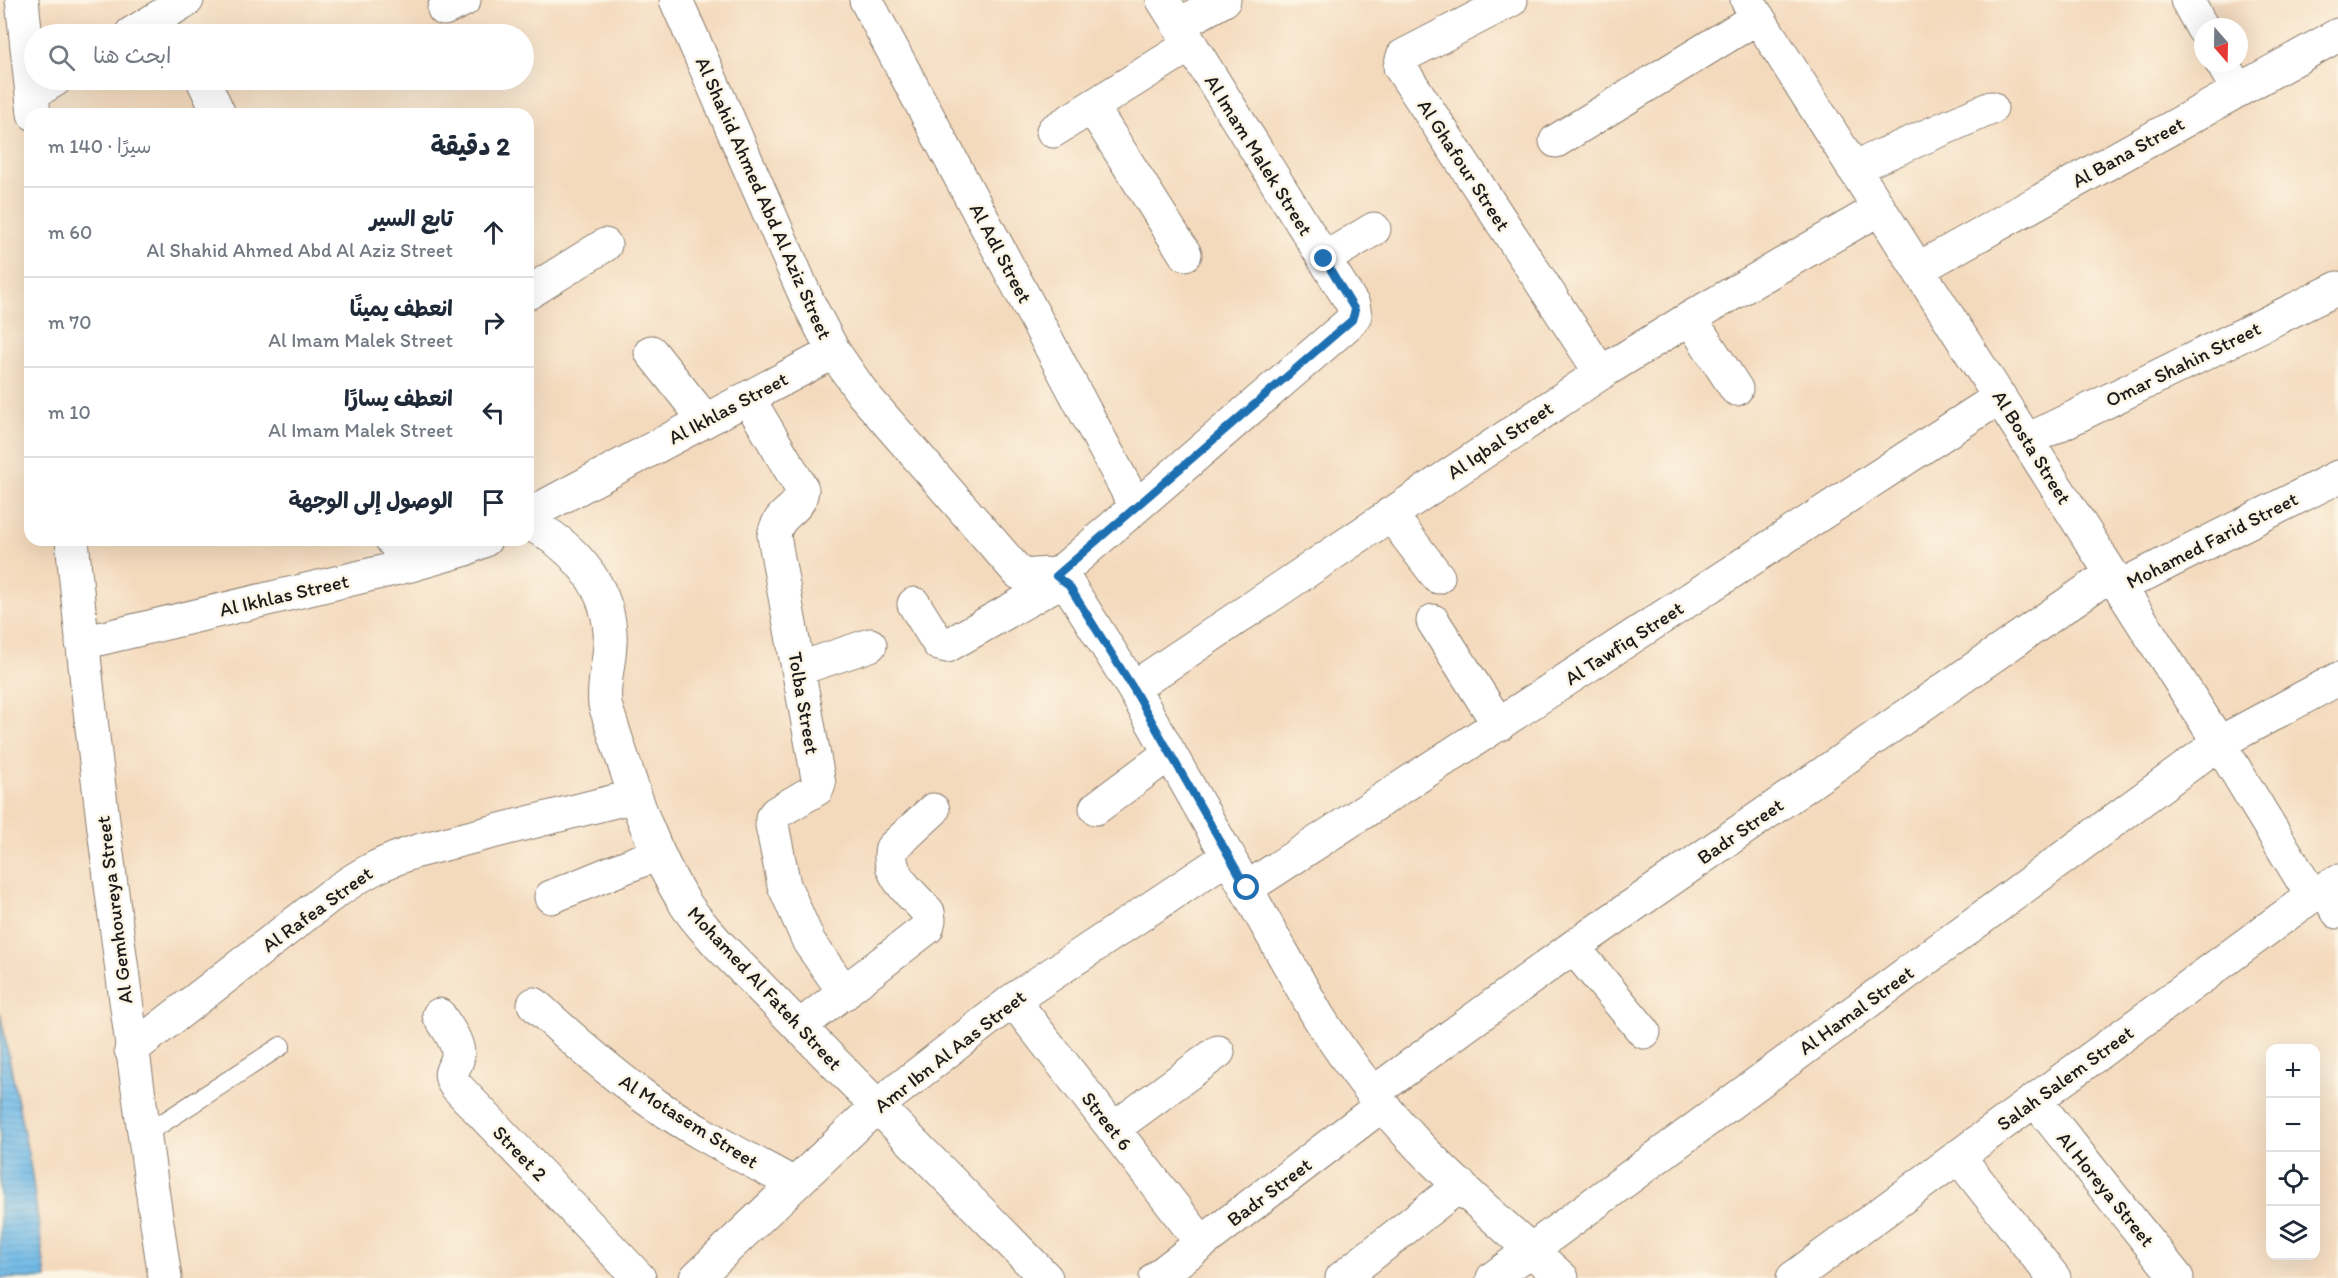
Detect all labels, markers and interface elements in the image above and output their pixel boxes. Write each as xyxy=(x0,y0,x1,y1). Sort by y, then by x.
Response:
north arrow xyxy=(2194,18,2248,72)
search box xyxy=(24,24,534,90)
icon: search xyxy=(45,41,78,74)
text: ابحث هنا xyxy=(93,42,172,69)
street label: Al Shahid Ahmed Abd Al Aziz Street xyxy=(691,53,837,343)
street label: Al Imam Malek Street xyxy=(1200,70,1318,240)
street label: Al Ghafour Street xyxy=(1413,95,1515,235)
street label: Al Bana Street xyxy=(2068,111,2189,193)
text: 2 دقيقة xyxy=(430,130,510,162)
text: سيرًا · 140 m xyxy=(48,134,152,158)
street label: Al Adl Street xyxy=(965,199,1037,307)
text: تابع السير xyxy=(370,205,453,232)
icon: ahead xyxy=(477,216,510,249)
text: 60 m xyxy=(48,220,92,244)
text: Al Shahid Ahmed Abd Al Aziz Street xyxy=(147,238,453,262)
route end xyxy=(1310,245,1336,271)
text: انعطف يمينًا xyxy=(350,295,453,322)
icon: right xyxy=(477,306,510,339)
text: 70 m xyxy=(48,310,92,334)
street label: Omar Shahin Street xyxy=(2101,316,2265,412)
text: Al Imam Malek Street xyxy=(268,328,453,352)
street label: Al Ikhlas Street xyxy=(664,366,792,450)
text: انعطف يسارًا xyxy=(344,385,453,412)
street label: Al Bosta Street xyxy=(1987,386,2077,508)
icon: left xyxy=(477,396,510,429)
street label: Al Iqbal Street xyxy=(1442,396,1558,484)
text: 10 m xyxy=(48,400,91,424)
text: Al Imam Malek Street xyxy=(268,418,453,442)
icon: arrive xyxy=(477,486,510,519)
street label: Mohamed Farid Street xyxy=(2122,486,2302,594)
text: الوصول إلى الوجهة xyxy=(288,487,453,514)
street label: Al Ikhlas Street xyxy=(217,568,351,622)
street label: Al Tawfiq Street xyxy=(1560,596,1688,690)
street label: Tolba Street xyxy=(783,650,825,756)
street label: Badr Street xyxy=(1692,792,1788,869)
street label: Al Gemhoureya Street xyxy=(91,814,137,1005)
street label: Al Rafea Street xyxy=(257,861,377,957)
route start xyxy=(1233,874,1259,900)
street label: Mohamed Al Fateh Street xyxy=(683,901,847,1075)
street label: Al Hamal Street xyxy=(1794,960,1918,1060)
street label: Amr Ibn Al Aas Street xyxy=(869,984,1031,1118)
street label: Salah Salem Street xyxy=(1992,1020,2138,1136)
map controls xyxy=(2266,1044,2320,1260)
button: + xyxy=(2266,1044,2320,1098)
street label: Al Motasem Street xyxy=(615,1069,763,1173)
street label: Street 6 xyxy=(1077,1087,1137,1155)
button: − xyxy=(2266,1098,2320,1152)
street label: Street 2 xyxy=(488,1120,553,1186)
street label: Al Horeya Street xyxy=(2052,1127,2160,1251)
street label: Badr Street xyxy=(1222,1152,1316,1232)
button: locate xyxy=(2266,1152,2320,1206)
button: layers xyxy=(2266,1206,2320,1260)

